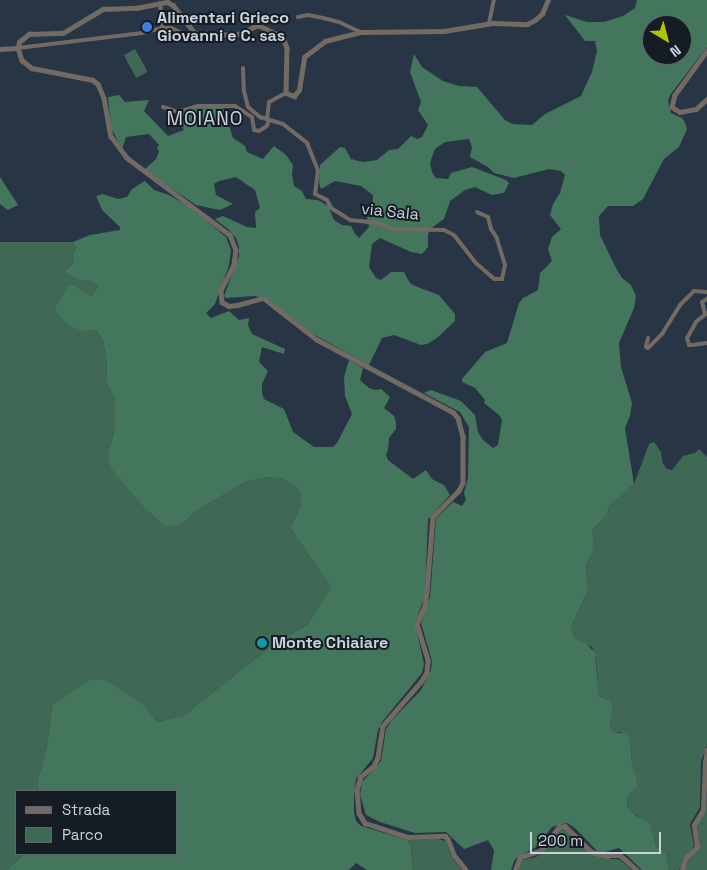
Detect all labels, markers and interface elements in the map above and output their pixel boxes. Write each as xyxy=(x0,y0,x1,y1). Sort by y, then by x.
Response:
place label: Alimentari Grieco Giovanni e C. sas xyxy=(157,8,289,46)
north arrow xyxy=(642,15,692,65)
marker: Alimentari Grieco Giovanni e C. sas xyxy=(141,21,153,33)
text: N xyxy=(666,41,685,61)
district label: MOIANO xyxy=(166,108,244,130)
street label: via Sala xyxy=(360,199,420,225)
place label: Monte Chiaiare xyxy=(272,633,388,653)
marker: Monte Chiaiare xyxy=(256,637,268,649)
legend xyxy=(15,790,178,855)
text: Strada xyxy=(62,800,110,819)
scale bar xyxy=(532,822,663,854)
text: Parco xyxy=(62,825,103,844)
text: 200 m xyxy=(538,831,583,850)

